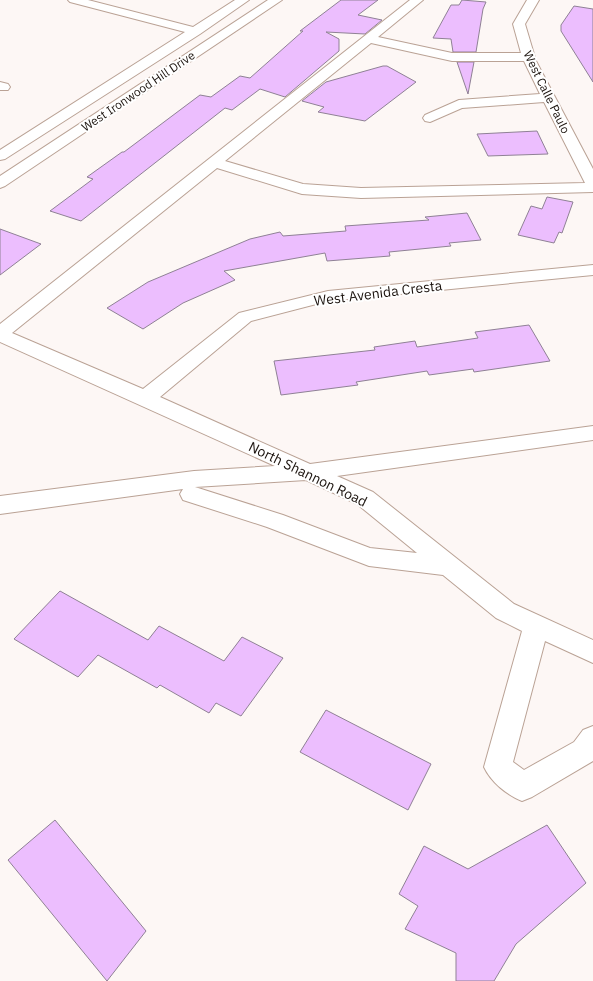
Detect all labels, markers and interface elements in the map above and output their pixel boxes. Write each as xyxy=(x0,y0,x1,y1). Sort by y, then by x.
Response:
street label: West Ironwood Hill Drive xyxy=(78,47,198,135)
street label: West Calle Paulo xyxy=(521,48,574,136)
street label: West Avenida Cresta xyxy=(313,276,444,310)
street label: North Shannon Road xyxy=(246,437,370,511)

